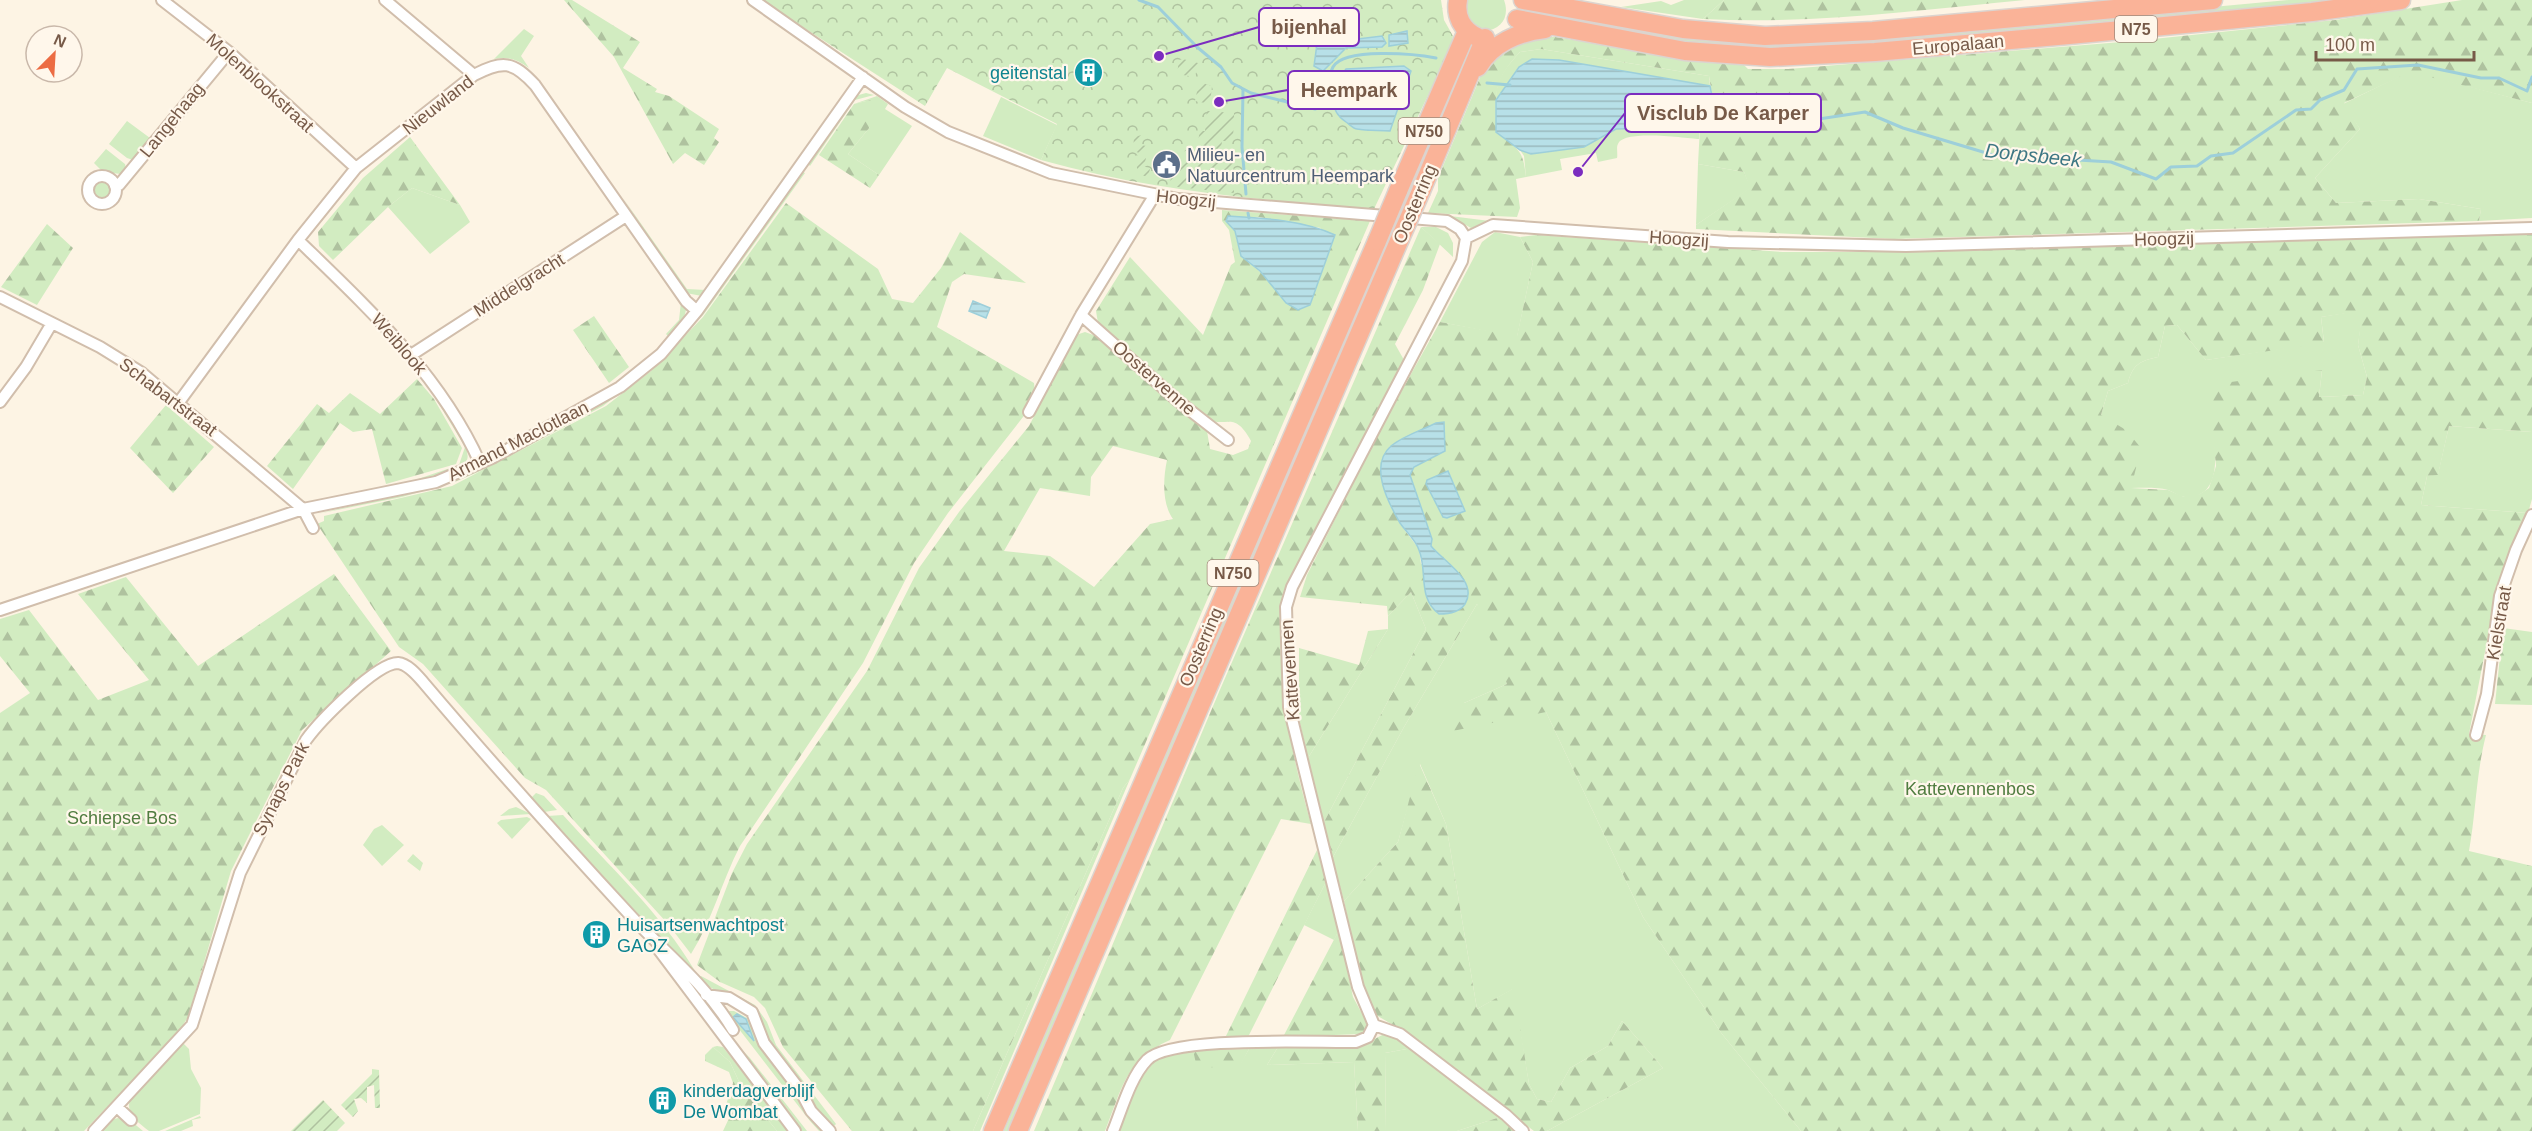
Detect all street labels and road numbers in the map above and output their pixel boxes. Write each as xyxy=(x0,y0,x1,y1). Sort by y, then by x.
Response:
road number: N75 xyxy=(2115,16,2157,42)
street label: Molenblookstraat xyxy=(202,30,318,136)
street label: Europalaan xyxy=(1911,31,2005,59)
street label: Nieuwland xyxy=(399,71,477,139)
street label: Langehaag xyxy=(136,79,208,161)
road number: N750 xyxy=(1398,118,1450,144)
street label: Oosterring xyxy=(1389,161,1441,247)
street label: Hoogzij xyxy=(1155,186,1217,212)
street label: Hoogzij xyxy=(1648,227,1710,251)
street label: Hoogzij xyxy=(2134,228,2194,250)
street label: Middelgracht xyxy=(470,249,568,321)
street label: Weiblook xyxy=(367,310,431,379)
street label: Oostervenne xyxy=(1109,337,1199,419)
street label: Schabartstraat xyxy=(115,354,221,440)
street label: Armand Maclotlaan xyxy=(444,397,592,485)
road number: N750 xyxy=(1208,560,1258,586)
street label: Kielstraat xyxy=(2483,584,2515,662)
street label: Oosterring xyxy=(1175,604,1227,690)
street label: Kattevennen xyxy=(1276,619,1304,721)
street label: Synaps Park xyxy=(249,738,314,839)

